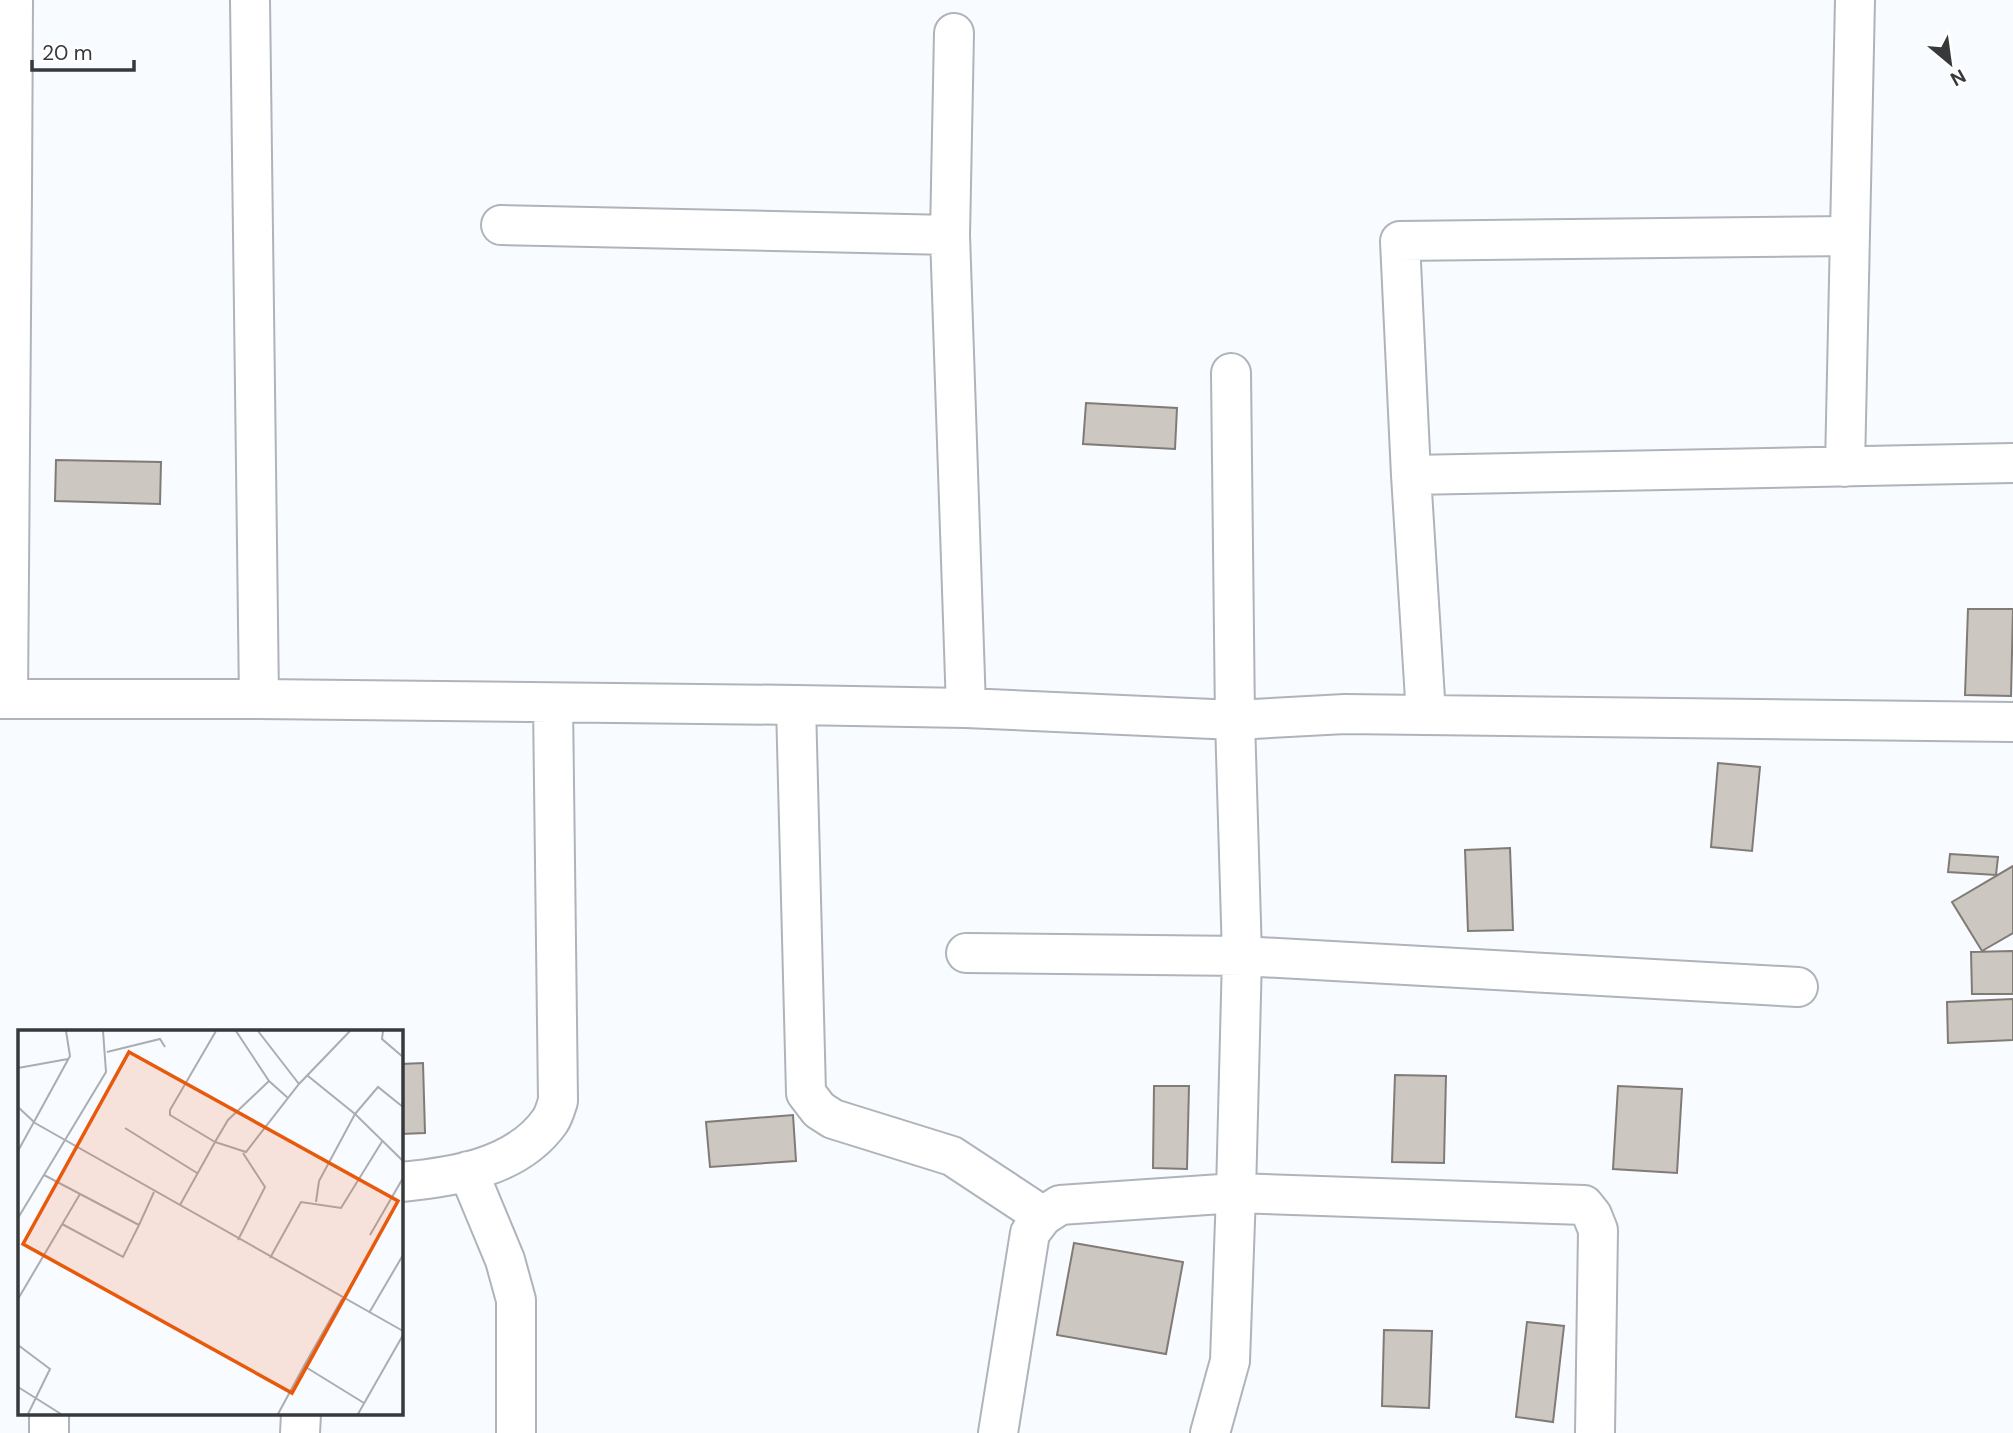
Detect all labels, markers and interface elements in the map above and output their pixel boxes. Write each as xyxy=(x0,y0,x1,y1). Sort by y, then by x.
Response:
scale bar xyxy=(32,28,133,72)
north arrow xyxy=(1915,28,1985,98)
text: 20 m xyxy=(42,39,93,67)
text: N xyxy=(1946,63,1970,92)
inset map xyxy=(18,1030,402,1416)

